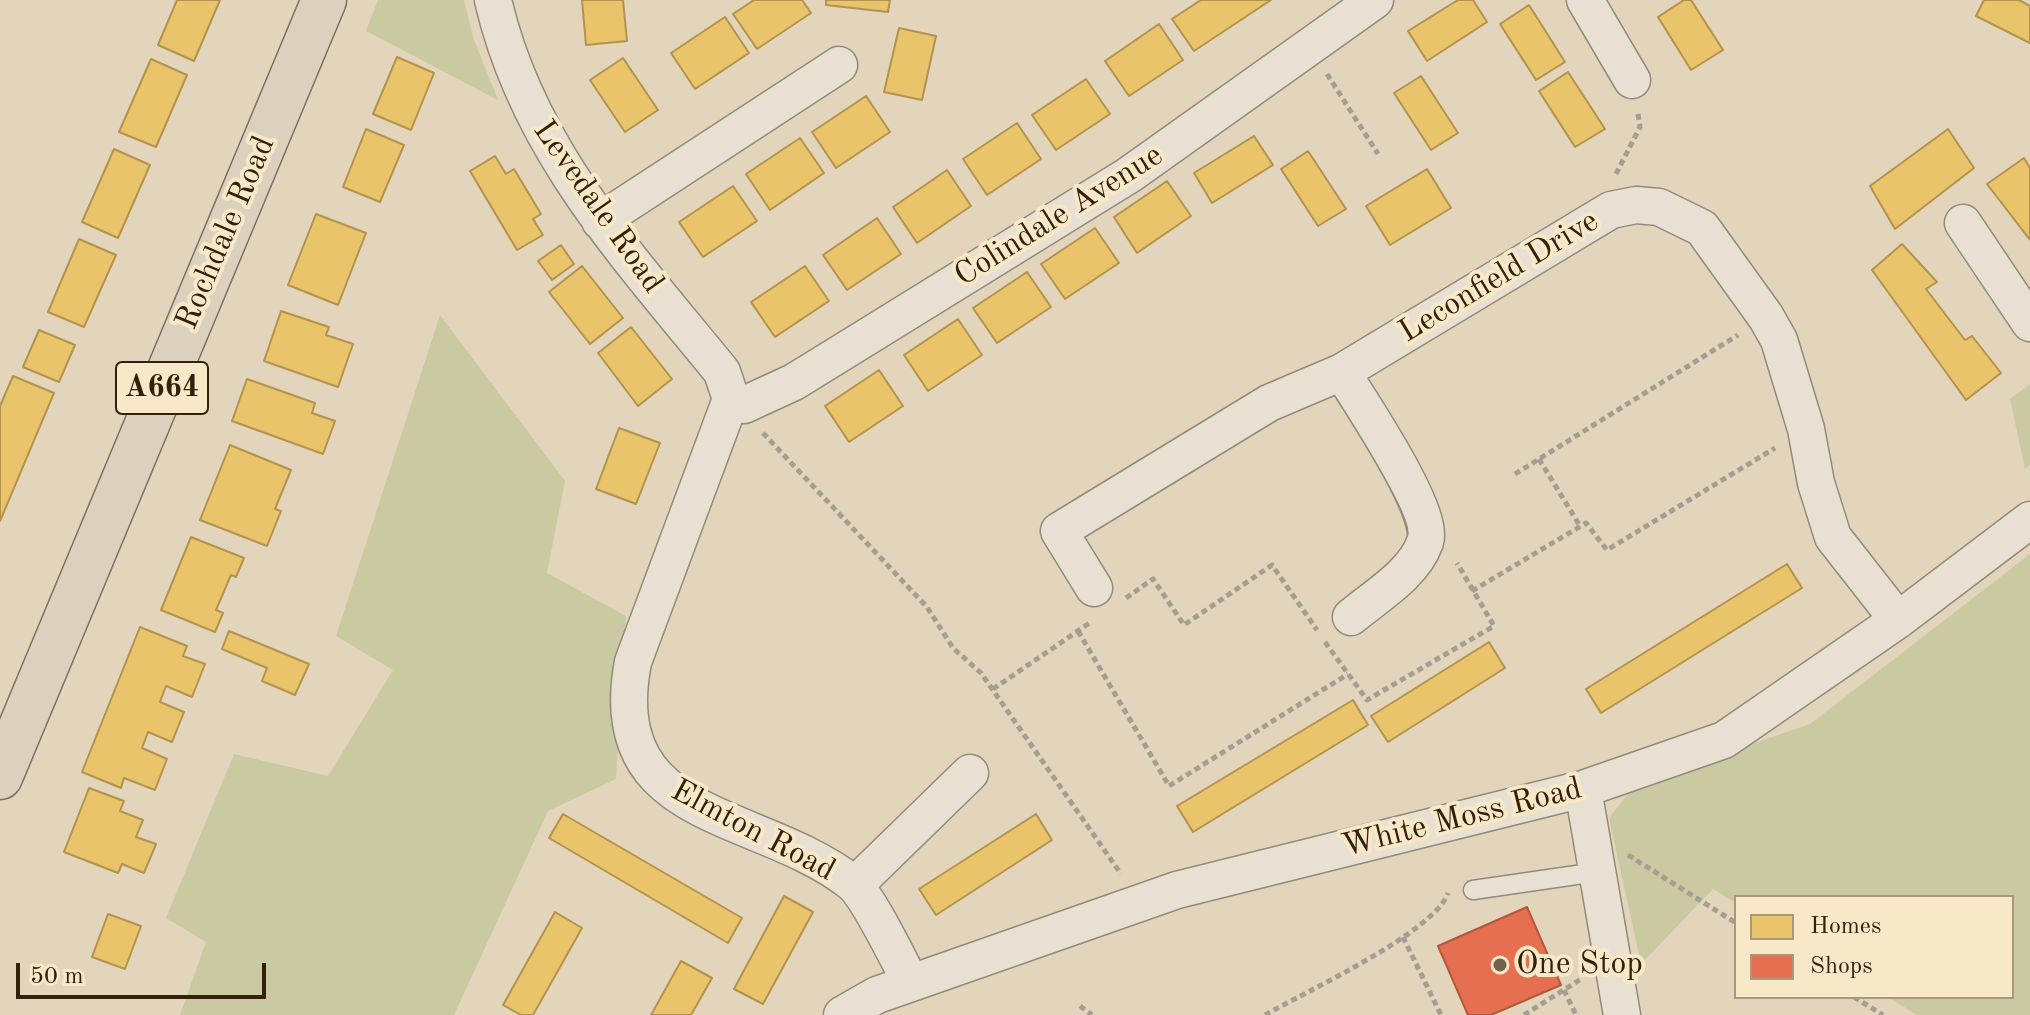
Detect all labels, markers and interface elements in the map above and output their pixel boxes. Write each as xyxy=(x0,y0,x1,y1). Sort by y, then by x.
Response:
street label: Levedale Road xyxy=(524,113,672,301)
street label: Rochdale Road xyxy=(168,131,284,335)
street label: Colindale Avenue xyxy=(948,137,1170,295)
street label: Leconfield Drive xyxy=(1392,202,1606,352)
road number: A664 xyxy=(116,362,208,414)
street label: White Moss Road xyxy=(1338,770,1586,866)
street label: Elmton Road xyxy=(664,772,842,890)
legend xyxy=(1734,895,2014,999)
text: Homes xyxy=(1810,915,1881,939)
place label: One Stop xyxy=(1516,946,1643,984)
scale bar xyxy=(20,947,270,997)
text: Shops xyxy=(1810,955,1873,979)
marker: One Stop xyxy=(1491,956,1509,974)
text: 50 m xyxy=(30,965,84,989)

